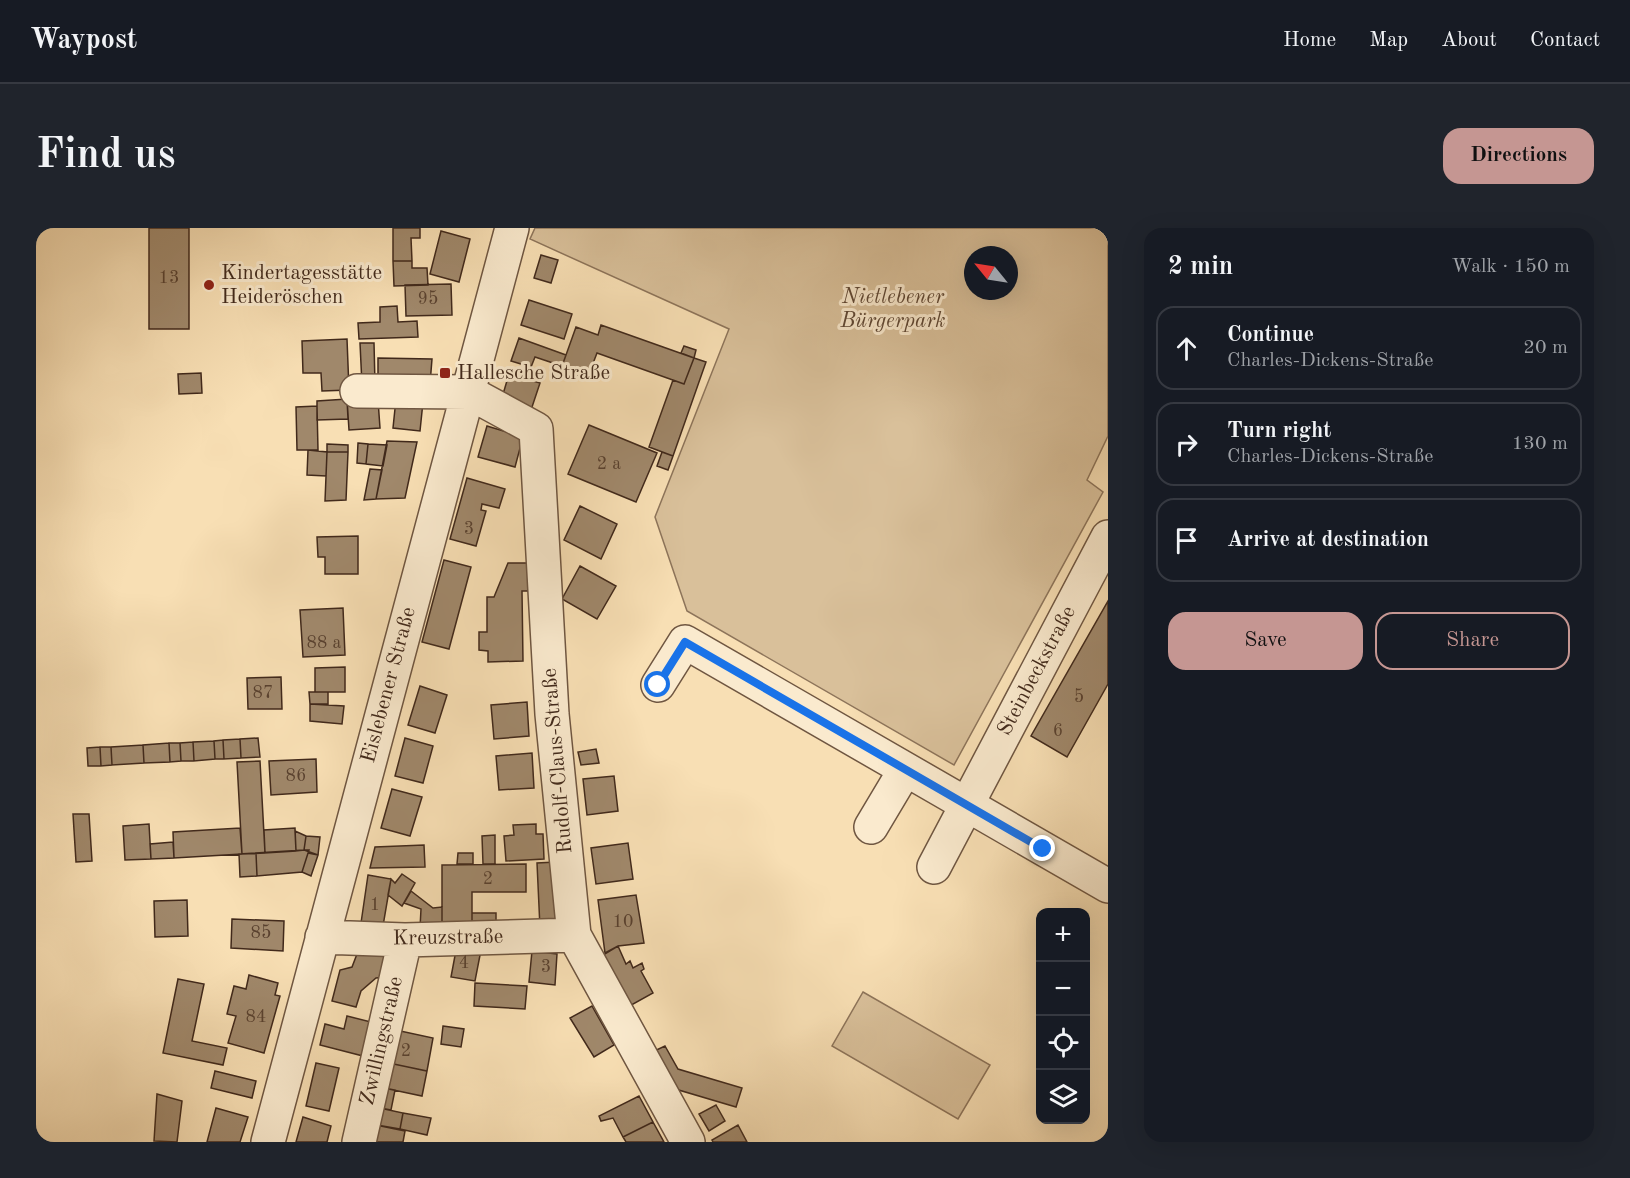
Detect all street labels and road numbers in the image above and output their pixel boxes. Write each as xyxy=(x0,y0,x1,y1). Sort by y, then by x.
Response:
street label: Steinbeckstraße xyxy=(994,603,1080,739)
street label: Eislebener Straße xyxy=(358,605,420,765)
street label: Rudolf-Claus-Straße xyxy=(539,667,577,855)
street label: Kreuzstraße xyxy=(392,927,504,949)
street label: Zwillingstraße xyxy=(357,975,407,1107)

